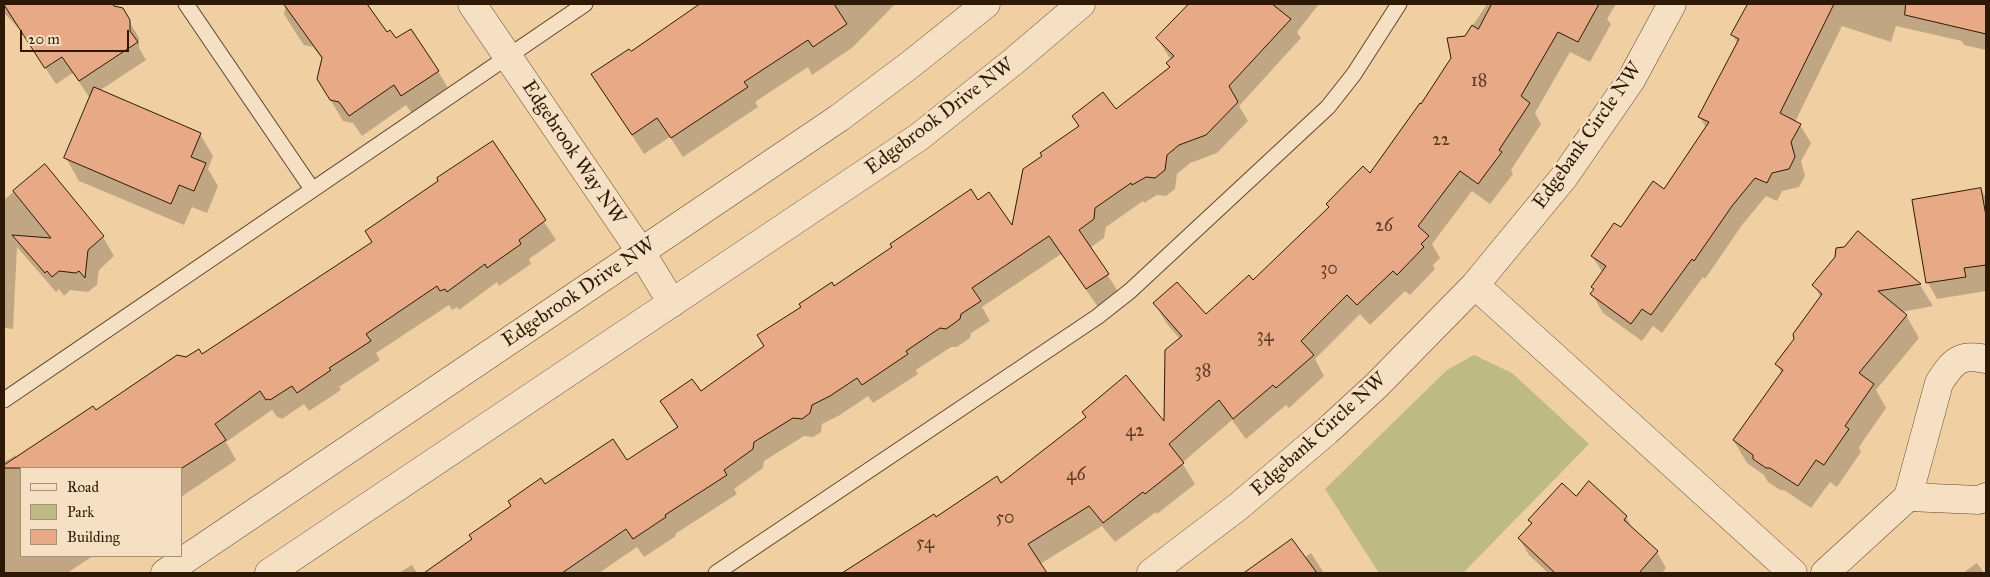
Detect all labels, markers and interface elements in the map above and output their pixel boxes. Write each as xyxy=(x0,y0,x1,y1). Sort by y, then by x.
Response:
scale bar xyxy=(22,20,131,52)
text: 20 m xyxy=(28,30,60,48)
street label: Edgebrook Drive NW xyxy=(861,53,1019,181)
street label: Edgebank Circle NW xyxy=(1528,58,1648,214)
house number: 18 xyxy=(1471,71,1487,93)
street label: Edgebrook Way NW xyxy=(516,76,630,230)
house number: 22 xyxy=(1432,130,1450,152)
house number: 26 xyxy=(1375,216,1393,238)
street label: Edgebrook Drive NW xyxy=(498,233,660,353)
house number: 30 xyxy=(1320,259,1338,281)
house number: 34 xyxy=(1256,326,1274,348)
house number: 38 xyxy=(1195,361,1211,383)
street label: Edgebank Circle NW xyxy=(1247,368,1391,502)
house number: 42 xyxy=(1126,421,1144,443)
house number: 46 xyxy=(1066,465,1086,487)
legend xyxy=(20,467,182,557)
text: Road xyxy=(67,478,99,496)
text: Park xyxy=(67,503,94,521)
house number: 50 xyxy=(996,508,1014,530)
text: Building xyxy=(67,528,120,546)
house number: 54 xyxy=(916,533,934,555)

